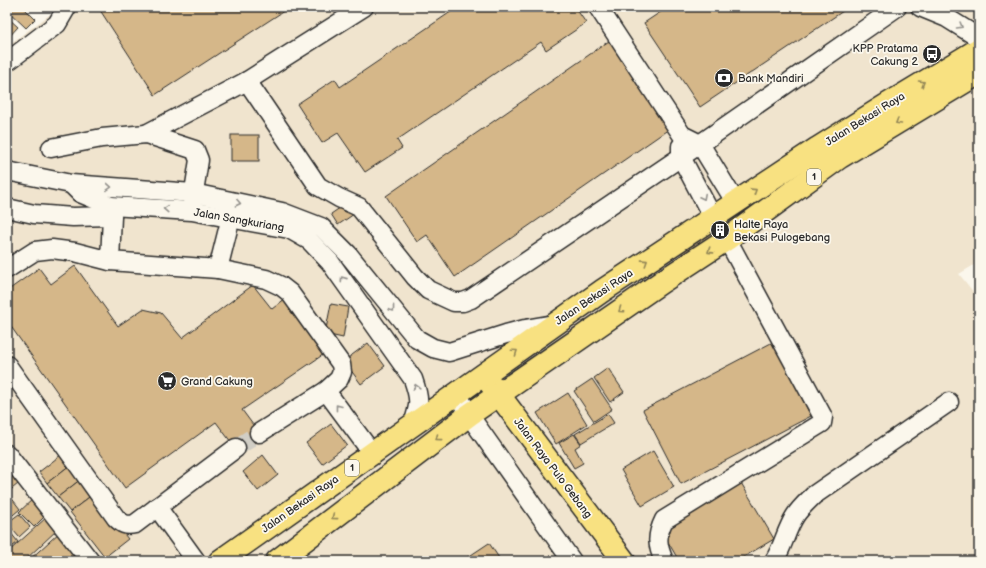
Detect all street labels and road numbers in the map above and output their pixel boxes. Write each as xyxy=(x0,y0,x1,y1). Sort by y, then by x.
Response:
street label: Jalan Bekasi Raya xyxy=(823,89,907,149)
road number: 1 xyxy=(807,169,821,185)
street label: Jalan Sangkuriang xyxy=(193,206,285,234)
street label: Jalan Bekasi Raya xyxy=(553,266,635,328)
street label: Jalan Raya Pulo Gebang xyxy=(511,415,595,521)
road number: 1 xyxy=(345,460,359,476)
street label: Jalan Bekasi Raya xyxy=(259,473,341,535)

